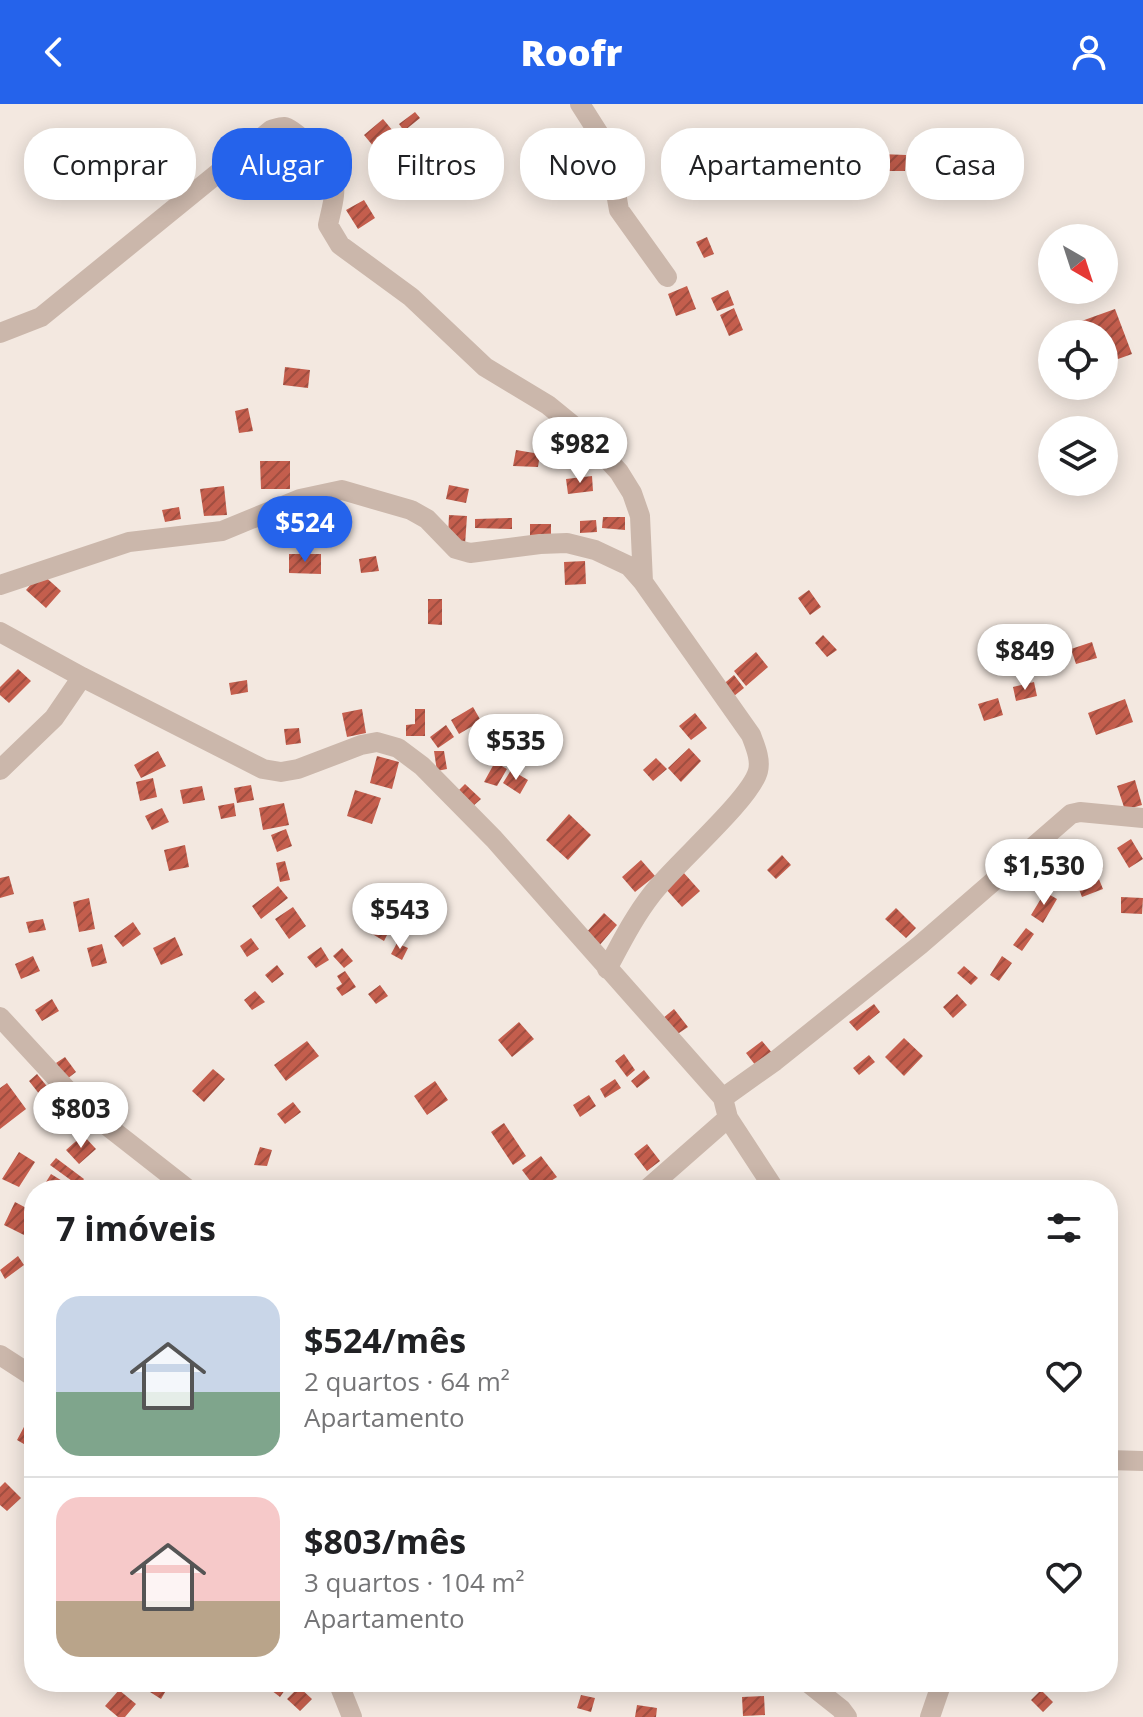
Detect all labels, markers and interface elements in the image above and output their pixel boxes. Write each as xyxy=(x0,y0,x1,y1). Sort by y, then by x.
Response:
text: Roofr xyxy=(520,28,623,77)
icon: back xyxy=(32,30,76,74)
icon: person xyxy=(1067,30,1111,74)
chip: Comprar xyxy=(24,128,196,200)
chip: Alugar xyxy=(212,128,352,200)
chip: Filtros xyxy=(368,128,504,200)
chip: Novo xyxy=(520,128,645,200)
chip: Apartamento xyxy=(661,128,890,200)
chip: Casa xyxy=(906,128,1024,200)
north arrow xyxy=(1038,224,1118,304)
map controls xyxy=(1038,224,1118,496)
button: locate xyxy=(1038,320,1118,400)
button: layers xyxy=(1038,416,1118,496)
pin: $982 xyxy=(533,417,627,485)
text: $982 xyxy=(550,425,610,461)
pin: $524 xyxy=(258,496,352,564)
text: $524 xyxy=(275,504,335,540)
pin: $849 xyxy=(978,624,1072,692)
text: $849 xyxy=(995,632,1055,668)
pin: $535 xyxy=(469,714,563,782)
text: $535 xyxy=(486,722,546,758)
pin: $1,530 xyxy=(979,839,1109,907)
text: $1,530 xyxy=(1003,847,1085,883)
pin: $543 xyxy=(353,883,447,951)
text: $543 xyxy=(370,891,430,927)
pin: $803 xyxy=(34,1082,128,1150)
text: $803 xyxy=(51,1090,111,1126)
text: 7 imóveis xyxy=(56,1205,216,1251)
icon: filters xyxy=(1042,1206,1086,1250)
text: $524/mês xyxy=(304,1317,466,1363)
icon: home xyxy=(120,1328,216,1424)
icon: heart xyxy=(1042,1354,1086,1398)
text: 2 quartos · 64 m² xyxy=(304,1363,510,1399)
text: Apartamento xyxy=(304,1399,465,1435)
text: $803/mês xyxy=(304,1518,466,1564)
icon: home xyxy=(120,1529,216,1625)
icon: heart xyxy=(1042,1555,1086,1599)
text: 3 quartos · 104 m² xyxy=(304,1564,525,1600)
text: Apartamento xyxy=(304,1600,465,1636)

